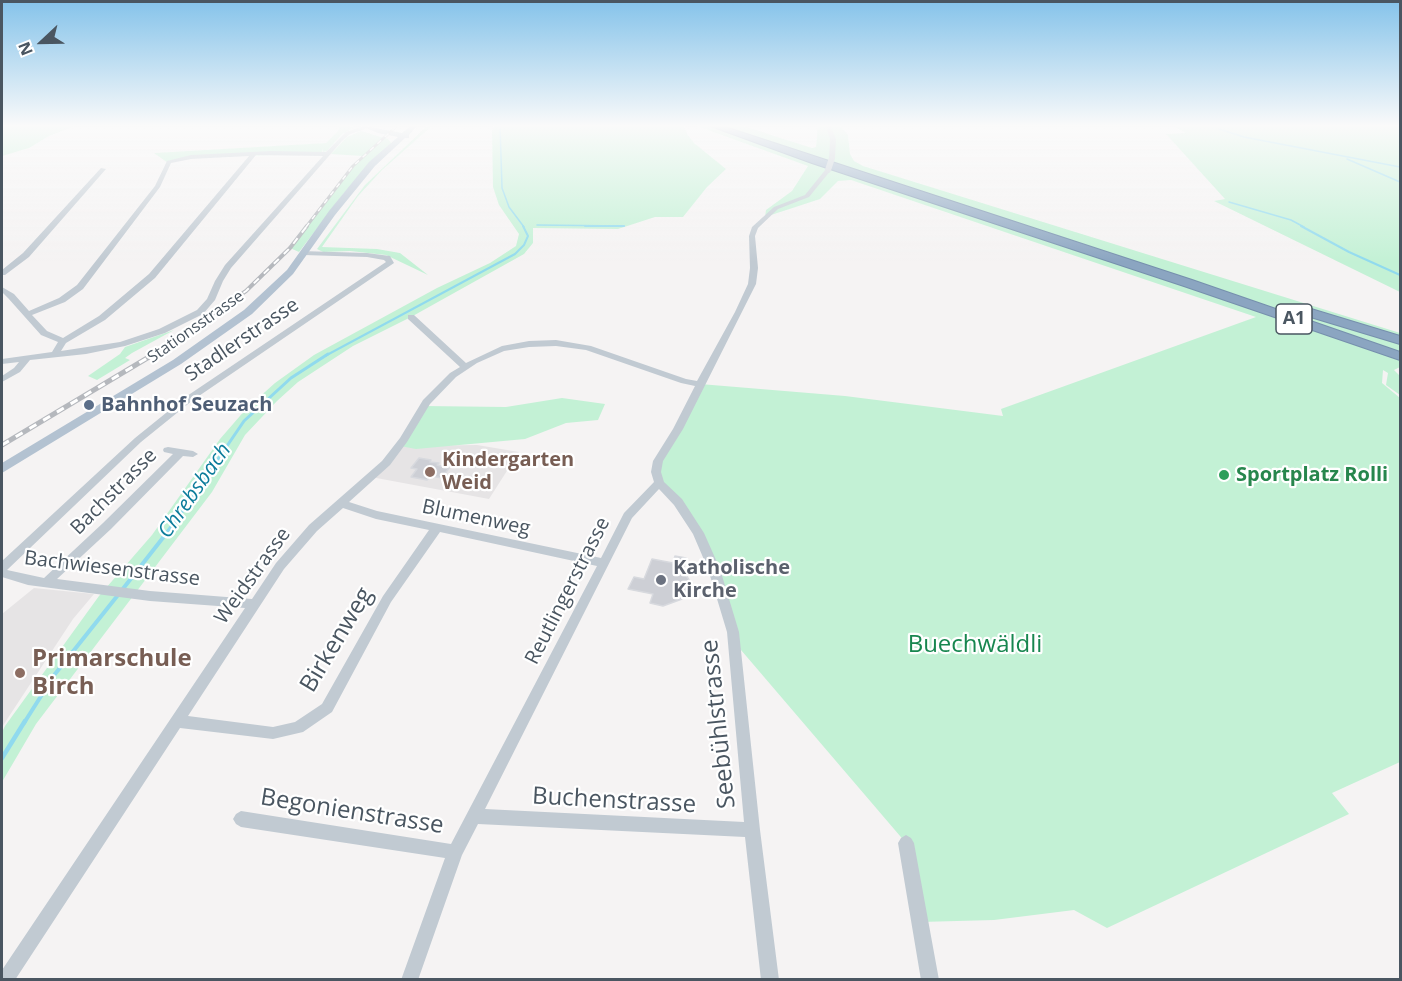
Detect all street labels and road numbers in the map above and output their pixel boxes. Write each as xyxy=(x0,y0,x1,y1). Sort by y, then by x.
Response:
street label: Stationsstrasse xyxy=(144,287,248,367)
street label: Stadlerstrasse xyxy=(181,293,303,387)
road number: A1 xyxy=(1276,304,1312,334)
street label: Bachstrasse xyxy=(66,444,162,540)
street label: Blumenweg xyxy=(420,495,532,541)
street label: Reutlingerstrasse xyxy=(521,513,615,669)
street label: Weidstrasse xyxy=(210,523,296,629)
street label: Bachwiesenstrasse xyxy=(23,546,201,592)
street label: Birkenweg xyxy=(294,582,380,698)
street label: Seebühlstrasse xyxy=(696,638,742,810)
street label: Buchenstrasse xyxy=(531,782,697,820)
street label: Begonienstrasse xyxy=(258,783,446,841)

